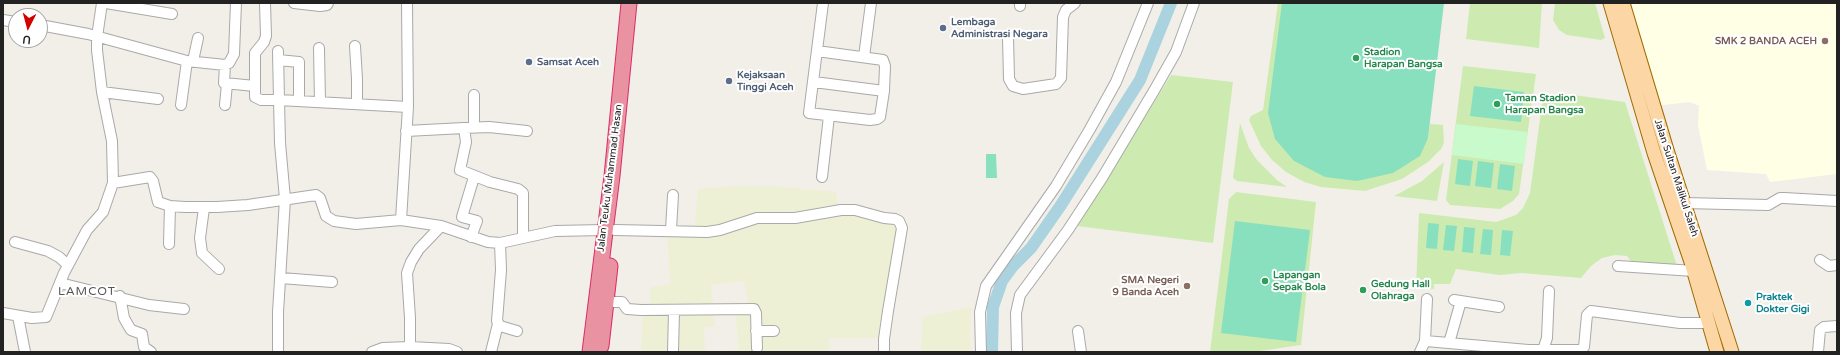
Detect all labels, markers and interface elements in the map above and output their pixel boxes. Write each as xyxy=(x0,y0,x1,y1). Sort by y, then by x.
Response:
north arrow xyxy=(8,8,48,48)
place label: Lembaga Administrasi Negara xyxy=(951,16,1048,40)
marker: Lembaga Administrasi Negara xyxy=(938,23,948,33)
text: U xyxy=(22,33,32,46)
place label: SMK 2 BANDA ACEH xyxy=(1715,35,1817,47)
marker: SMK 2 BANDA ACEH xyxy=(1820,36,1830,46)
place label: Stadion Harapan Bangsa xyxy=(1364,46,1443,70)
marker: Stadion Harapan Bangsa xyxy=(1351,53,1361,63)
place label: Samsat Aceh xyxy=(537,56,599,68)
marker: Samsat Aceh xyxy=(524,57,534,67)
place label: Kejaksaan Tinggi Aceh xyxy=(737,69,794,92)
marker: Kejaksaan Tinggi Aceh xyxy=(724,76,734,86)
place label: Taman Stadion Harapan Bangsa xyxy=(1505,92,1584,116)
marker: Taman Stadion Harapan Bangsa xyxy=(1492,99,1502,109)
street label: Jalan Teuku Muhammad Hasan xyxy=(595,104,625,252)
street label: Jalan Sultan Malikul Saleh xyxy=(1651,118,1701,238)
place label: Lapangan Sepak Bola xyxy=(1273,269,1326,292)
place label: SMA Negeri 9 Banda Aceh xyxy=(1113,274,1179,298)
marker: Lapangan Sepak Bola xyxy=(1260,276,1270,286)
place label: Gedung Hall Olahraga xyxy=(1371,278,1430,302)
marker: SMA Negeri 9 Banda Aceh xyxy=(1182,281,1192,291)
district label: LAMCOT xyxy=(58,285,116,299)
marker: Gedung Hall Olahraga xyxy=(1358,285,1368,295)
place label: Praktek Dokter Gigi xyxy=(1756,291,1810,314)
marker: Praktek Dokter Gigi xyxy=(1743,298,1753,308)

